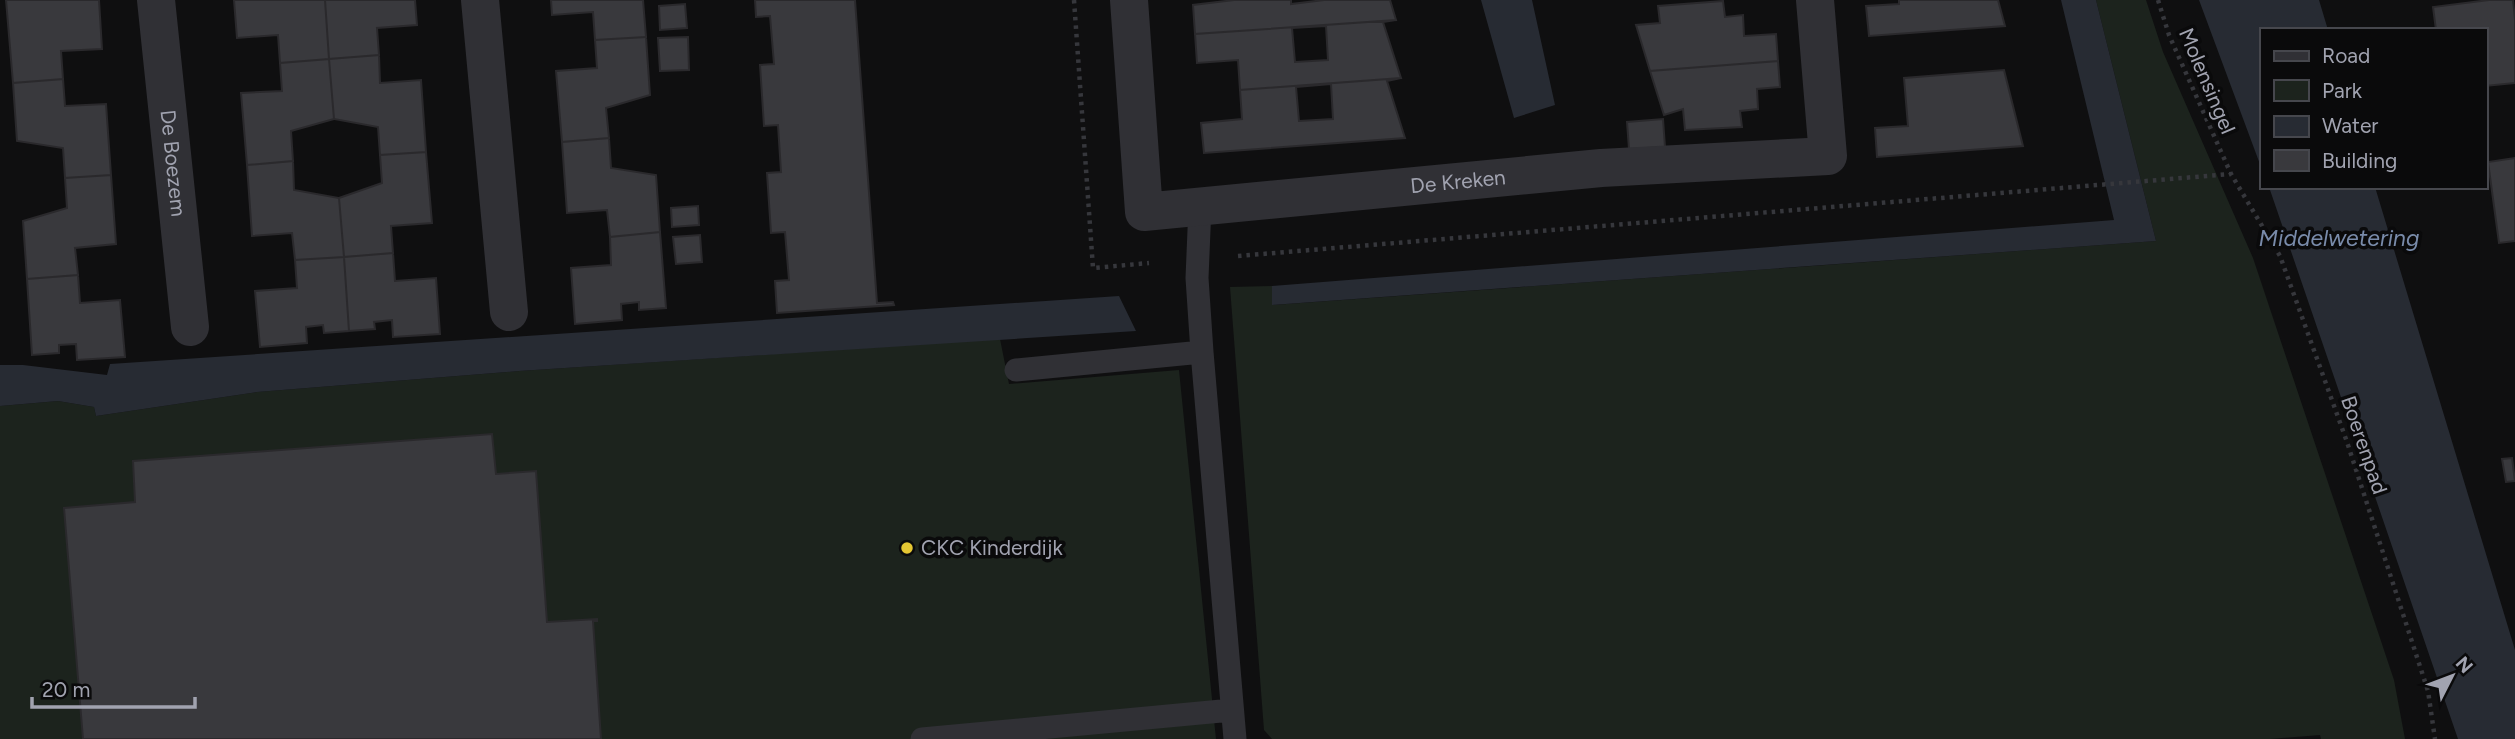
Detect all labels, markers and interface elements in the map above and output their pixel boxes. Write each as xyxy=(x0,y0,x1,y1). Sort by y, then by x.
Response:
street label: Molensingel xyxy=(2174,24,2241,137)
legend xyxy=(2260,28,2487,189)
text: Road xyxy=(2322,43,2370,68)
text: Park xyxy=(2322,78,2363,103)
street label: De Boezem xyxy=(155,108,191,218)
text: Water xyxy=(2322,113,2378,138)
text: Building xyxy=(2322,148,2397,173)
street label: De Kreken xyxy=(1409,164,1507,198)
water label: Middelwetering xyxy=(2259,224,2419,252)
street label: Boerenpad xyxy=(2336,392,2393,497)
place label: CKC Kinderdijk xyxy=(921,535,1063,560)
marker: CKC Kinderdijk xyxy=(899,540,915,556)
north arrow xyxy=(2417,641,2487,711)
text: N xyxy=(2451,652,2478,678)
scale bar xyxy=(32,666,194,710)
text: 20 m xyxy=(42,677,90,702)

